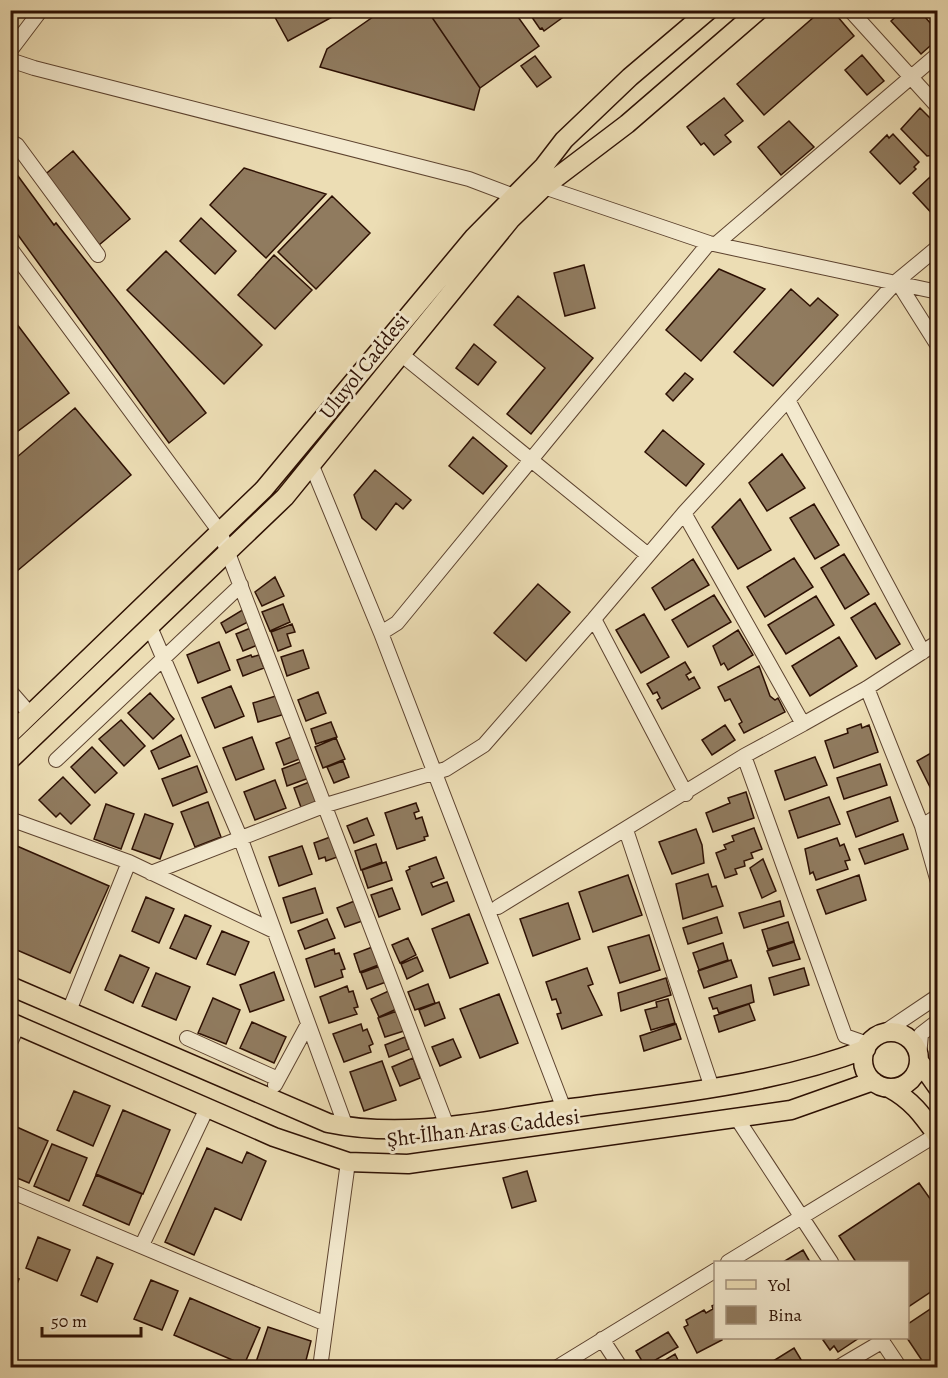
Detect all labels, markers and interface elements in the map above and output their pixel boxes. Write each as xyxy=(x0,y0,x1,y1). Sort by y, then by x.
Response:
street label: Uluyol Caddesi xyxy=(313,307,415,425)
street label: Şht İlhan Aras Caddesi xyxy=(385,1102,581,1154)
legend xyxy=(714,1261,909,1339)
text: Yol xyxy=(767,1273,791,1297)
scale bar xyxy=(42,1300,141,1338)
text: Bina xyxy=(768,1303,803,1327)
text: 50 m xyxy=(51,1309,87,1333)

